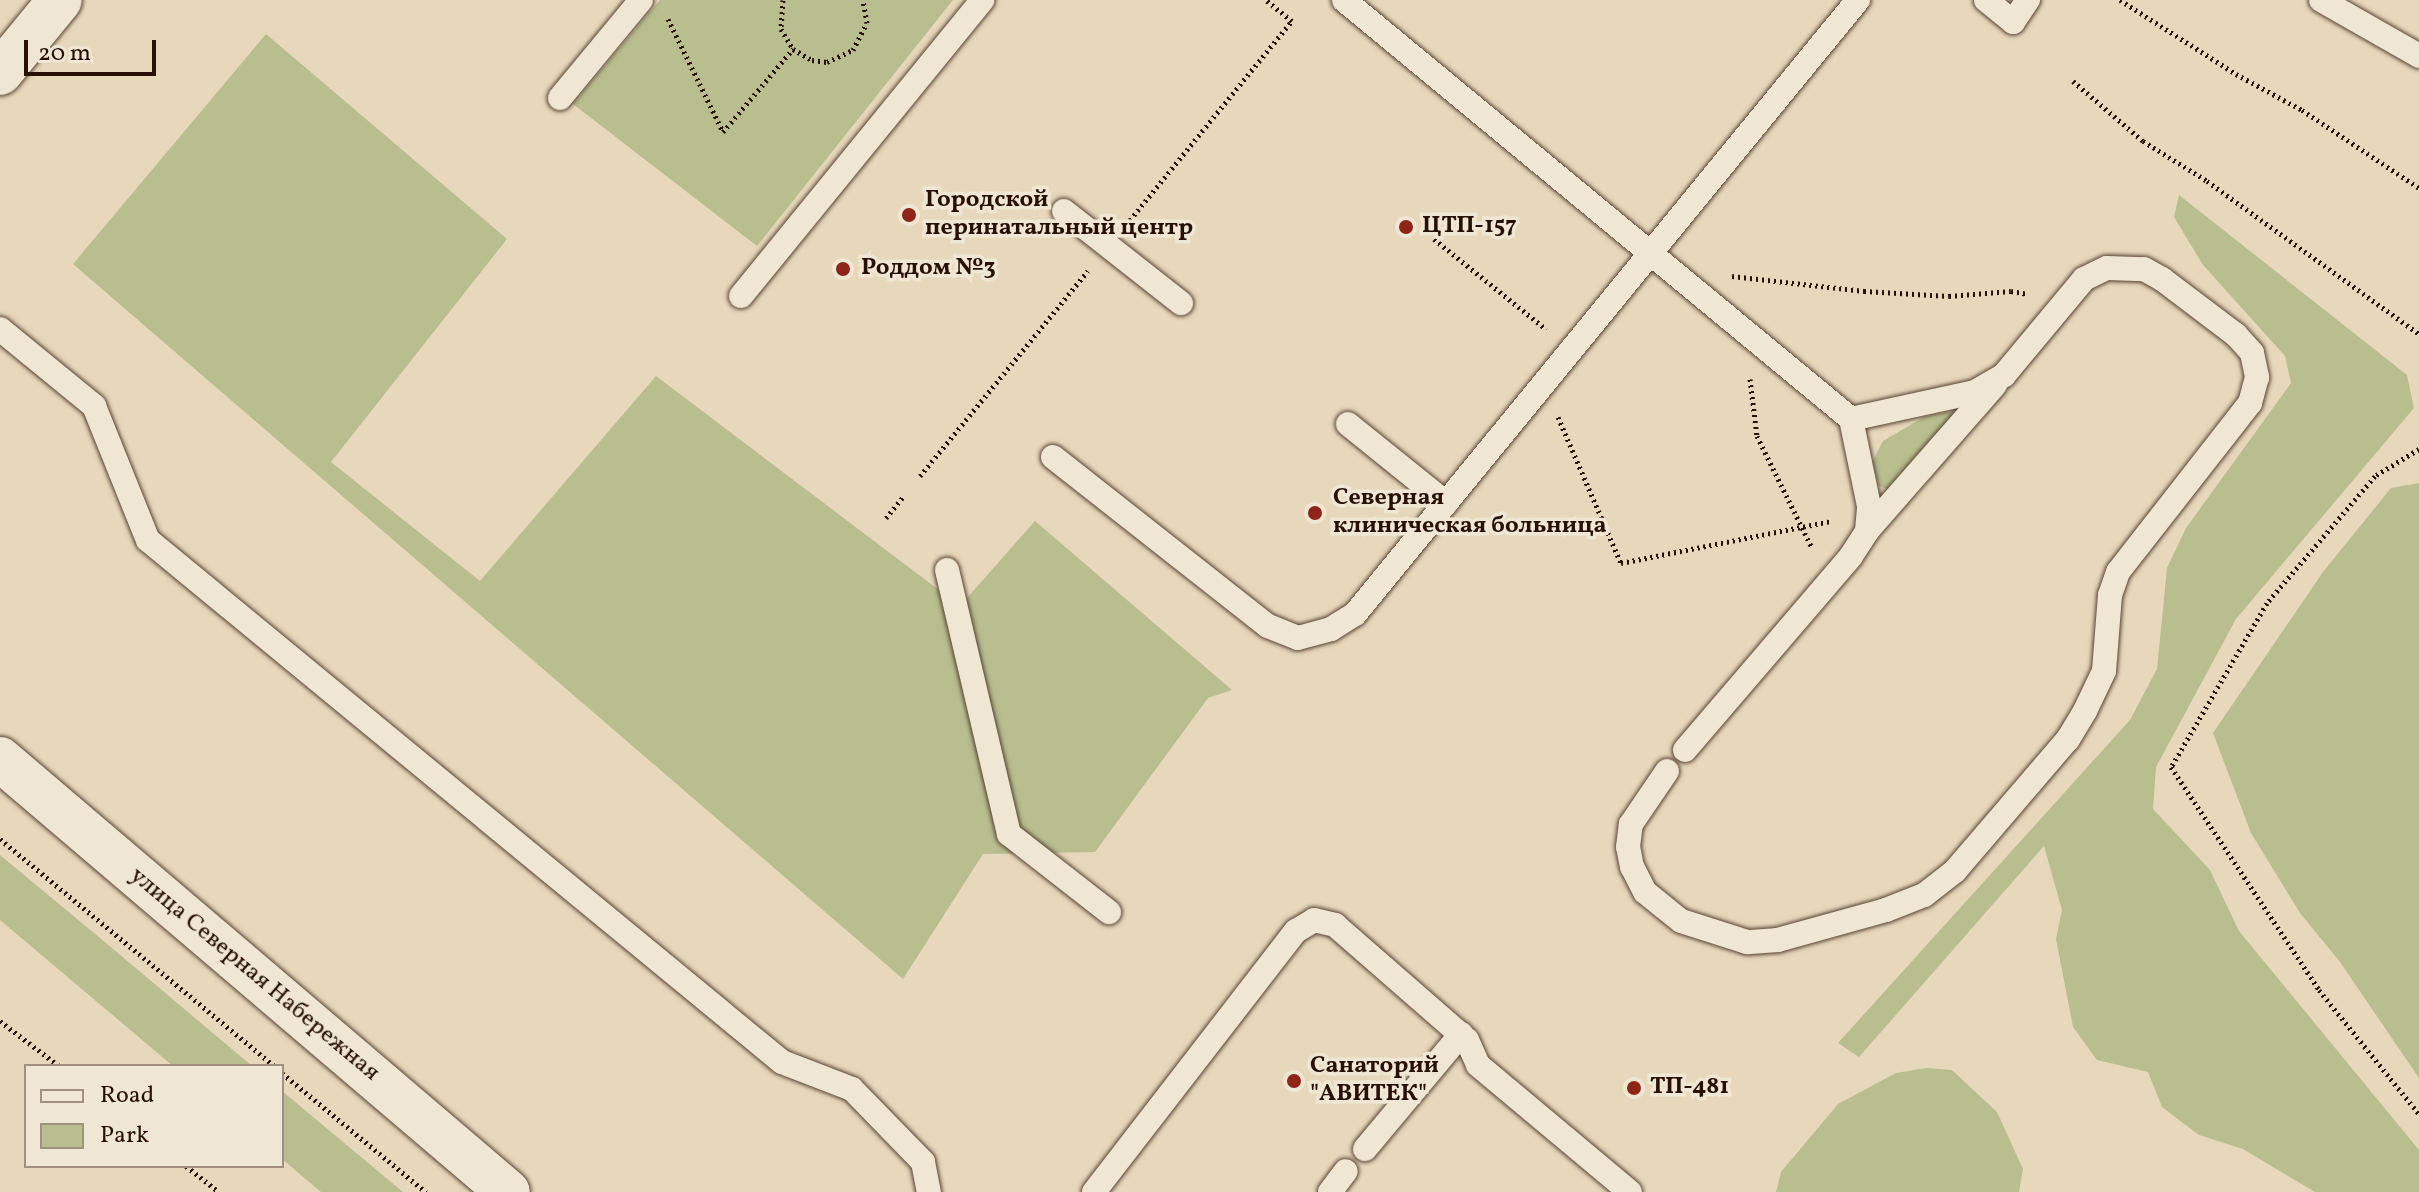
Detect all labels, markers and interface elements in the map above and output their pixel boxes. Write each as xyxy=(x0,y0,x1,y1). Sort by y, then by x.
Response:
scale bar xyxy=(28,24,160,74)
text: 20 m xyxy=(38,37,91,71)
place label: Городской перинатальный центр xyxy=(925,187,1193,243)
marker: Городской перинатальный центр xyxy=(900,206,918,224)
place label: ЦТП-157 xyxy=(1422,213,1517,241)
marker: ЦТП-157 xyxy=(1397,218,1415,236)
place label: Роддом №3 xyxy=(861,255,996,283)
marker: Роддом №3 xyxy=(832,258,854,280)
place label: Северная клиническая больница xyxy=(1333,485,1607,541)
marker: Северная клиническая больница xyxy=(1304,502,1326,524)
street label: улица Северная Набережная xyxy=(123,862,385,1088)
place label: Санаторий "АВИТЕК" xyxy=(1310,1053,1439,1109)
legend xyxy=(24,1064,284,1168)
marker: Санаторий "АВИТЕК" xyxy=(1285,1072,1303,1090)
place label: ТП-481 xyxy=(1650,1074,1729,1102)
text: Road xyxy=(100,1079,154,1113)
marker: ТП-481 xyxy=(1625,1079,1643,1097)
text: Park xyxy=(100,1119,149,1153)

